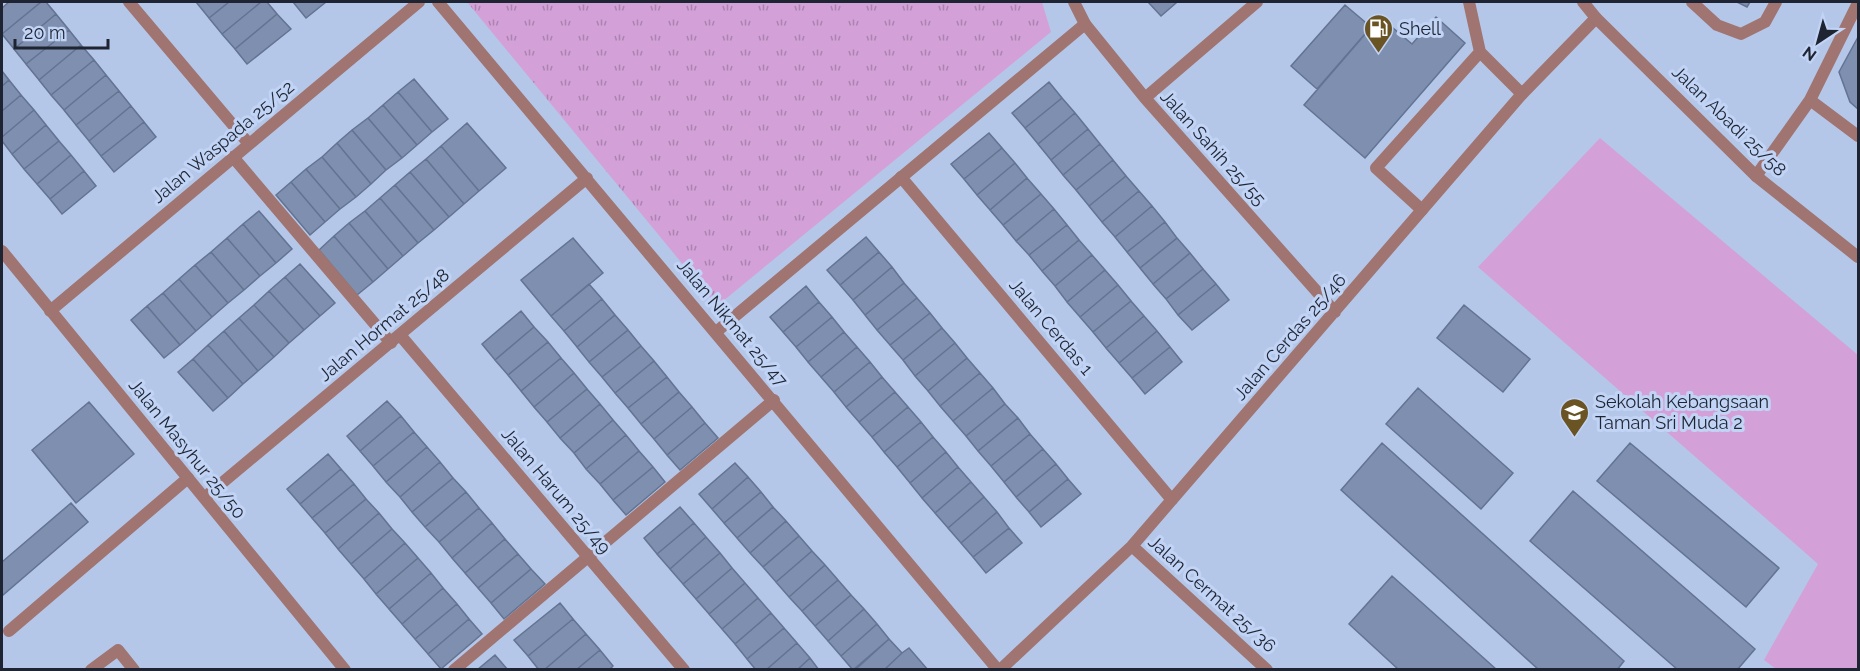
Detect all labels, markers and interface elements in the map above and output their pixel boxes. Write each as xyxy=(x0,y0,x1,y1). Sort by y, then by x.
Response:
scale bar xyxy=(15,12,108,50)
north arrow xyxy=(1788,12,1848,72)
fuel station icon: Shell xyxy=(1362,13,1394,55)
place label: Shell xyxy=(1399,18,1441,39)
text: 20 m xyxy=(24,22,66,43)
text: N xyxy=(1799,42,1820,65)
street label: Jalan Abadi 25/58 xyxy=(1668,61,1791,180)
street label: Jalan Waspada 25/52 xyxy=(147,76,298,207)
street label: Jalan Sahih 25/55 xyxy=(1156,86,1271,210)
street label: Jalan Nikmat 25/47 xyxy=(673,255,792,391)
street label: Jalan Hormat 25/48 xyxy=(314,264,453,385)
street label: Jalan Cerdas 25/46 xyxy=(1229,269,1350,404)
street label: Jalan Cerdas 1 xyxy=(1005,274,1098,379)
street label: Jalan Masyhur 25/50 xyxy=(125,375,250,523)
place label: Sekolah Kebangsaan Taman Sri Muda 2 xyxy=(1595,391,1769,433)
school or university icon: Sekolah Kebangsaan Taman Sri Muda 2 xyxy=(1558,396,1590,438)
street label: Jalan Harum 25/49 xyxy=(498,423,615,558)
street label: Jalan Cermat 25/36 xyxy=(1144,531,1280,656)

